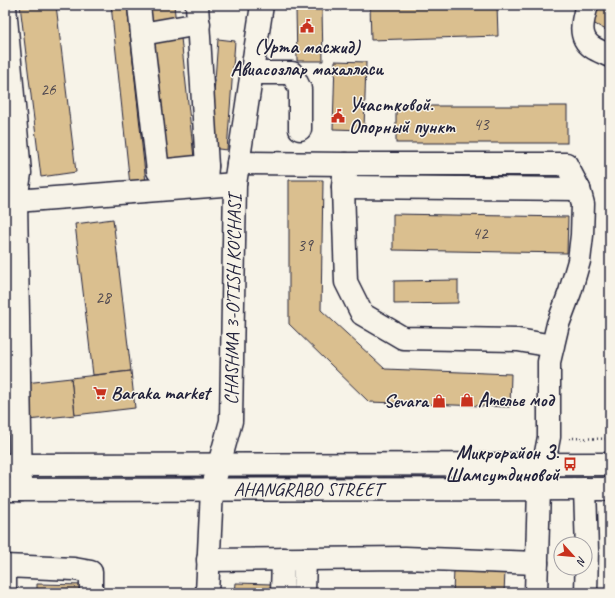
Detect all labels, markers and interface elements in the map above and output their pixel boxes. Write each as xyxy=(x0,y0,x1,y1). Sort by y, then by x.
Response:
public building icon: (Урта масжид) Авиасозлар махалласи xyxy=(299,18,315,34)
place label: (Урта масжид) Авиасозлар махалласи xyxy=(231,35,385,81)
house number: 26 xyxy=(40,79,57,100)
place label: Участковой. Опорный пункт xyxy=(349,93,456,139)
public building icon: Участковой. Опорный пункт xyxy=(330,108,346,124)
house number: 43 xyxy=(473,114,490,135)
street label: CHASHMA 3-O'TISH KO'CHASI xyxy=(219,190,247,405)
house number: 42 xyxy=(472,223,489,244)
house number: 39 xyxy=(297,235,314,256)
house number: 28 xyxy=(95,287,113,308)
place label: Baraka market xyxy=(111,381,212,405)
supermarket icon: Baraka market xyxy=(92,385,108,401)
place label: Ателье мод xyxy=(478,388,556,412)
place label: Sevara xyxy=(384,389,430,413)
shop icon: Ателье мод xyxy=(459,392,475,408)
shop icon: Sevara xyxy=(431,393,447,409)
place label: Микрорайон З. Шамсутдиновой xyxy=(445,441,561,487)
bus stop icon: Микрорайон З. Шамсутдиновой xyxy=(562,456,578,472)
street label: AHANGRABO STREET xyxy=(234,477,388,502)
north arrow xyxy=(553,536,593,576)
text: N xyxy=(573,554,590,569)

